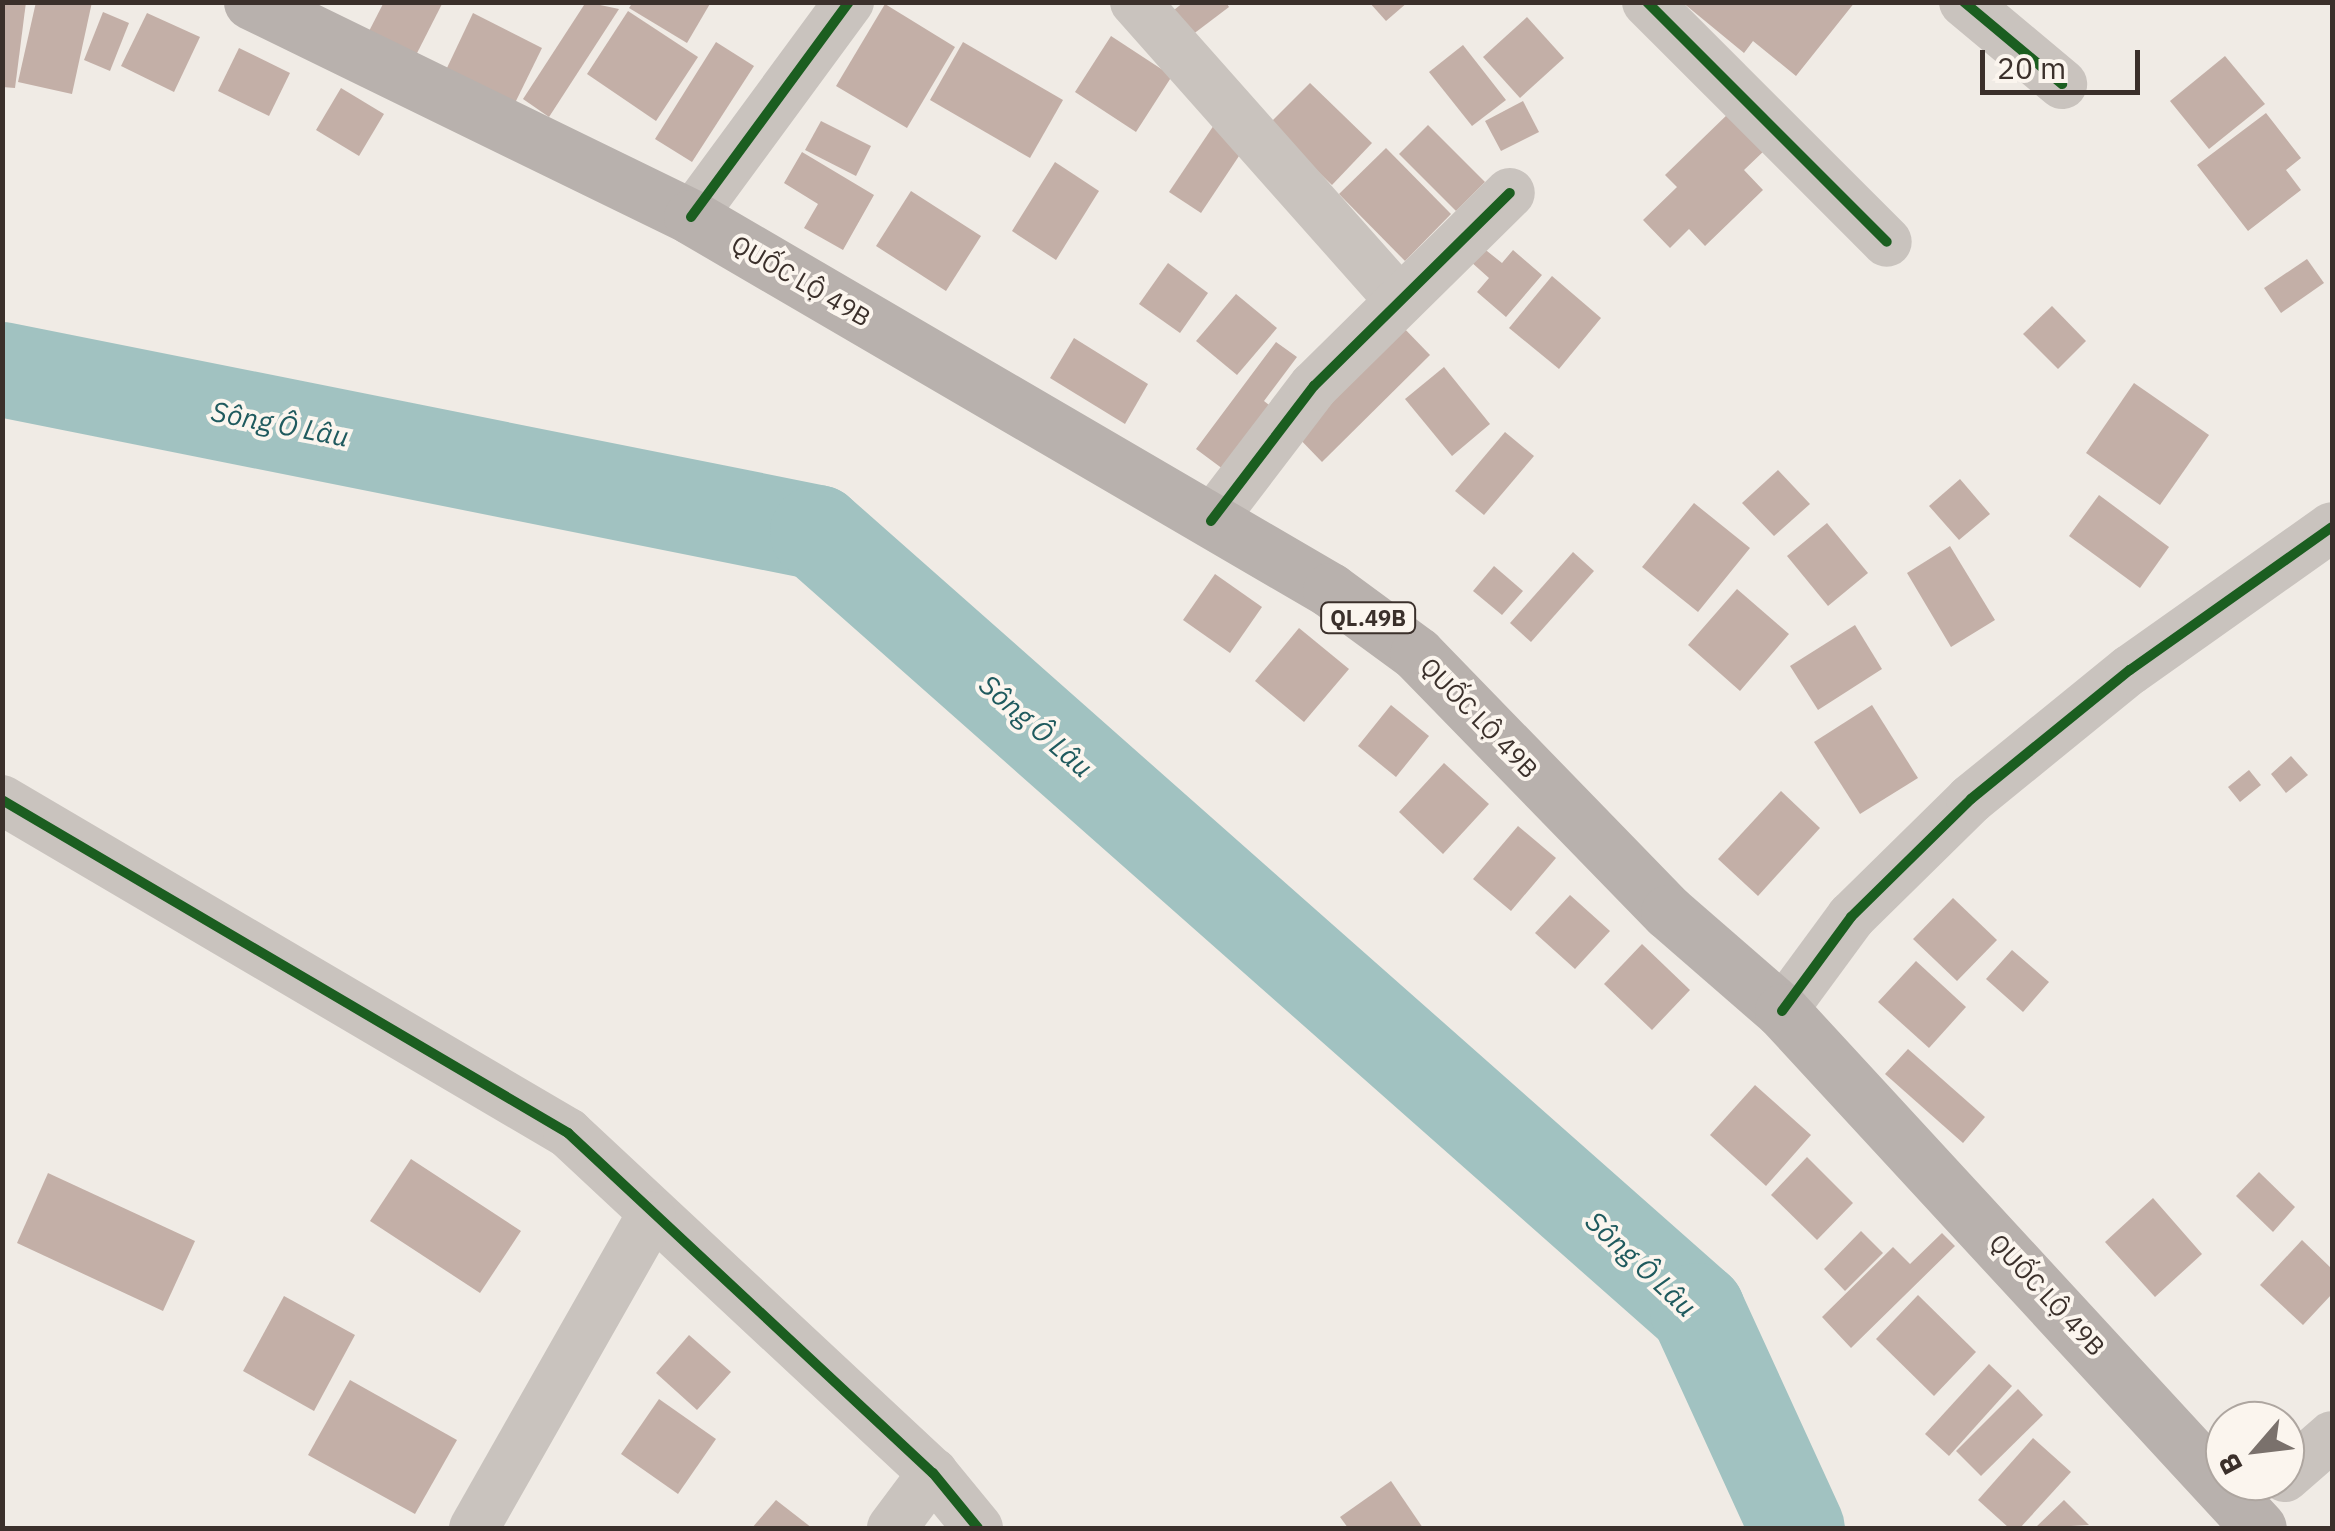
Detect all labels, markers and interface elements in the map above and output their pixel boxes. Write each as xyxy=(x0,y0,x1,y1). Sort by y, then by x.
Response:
scale bar xyxy=(1985,30,2145,92)
text: 20 m xyxy=(1997,48,2066,87)
street label: QUỐC LỘ 49B xyxy=(726,229,876,333)
water label: Sông Ô Lâu xyxy=(209,394,351,454)
road number: QL.49B xyxy=(1318,601,1418,635)
street label: QUỐC LỘ 49B xyxy=(1414,652,1544,784)
water label: Sông Ô Lâu xyxy=(973,668,1099,784)
water label: Sông Ô Lâu xyxy=(1579,1204,1703,1324)
street label: QUỐC LỘ 49B xyxy=(1983,1228,2111,1362)
north arrow xyxy=(2205,1401,2305,1501)
text: B xyxy=(2209,1447,2251,1481)

